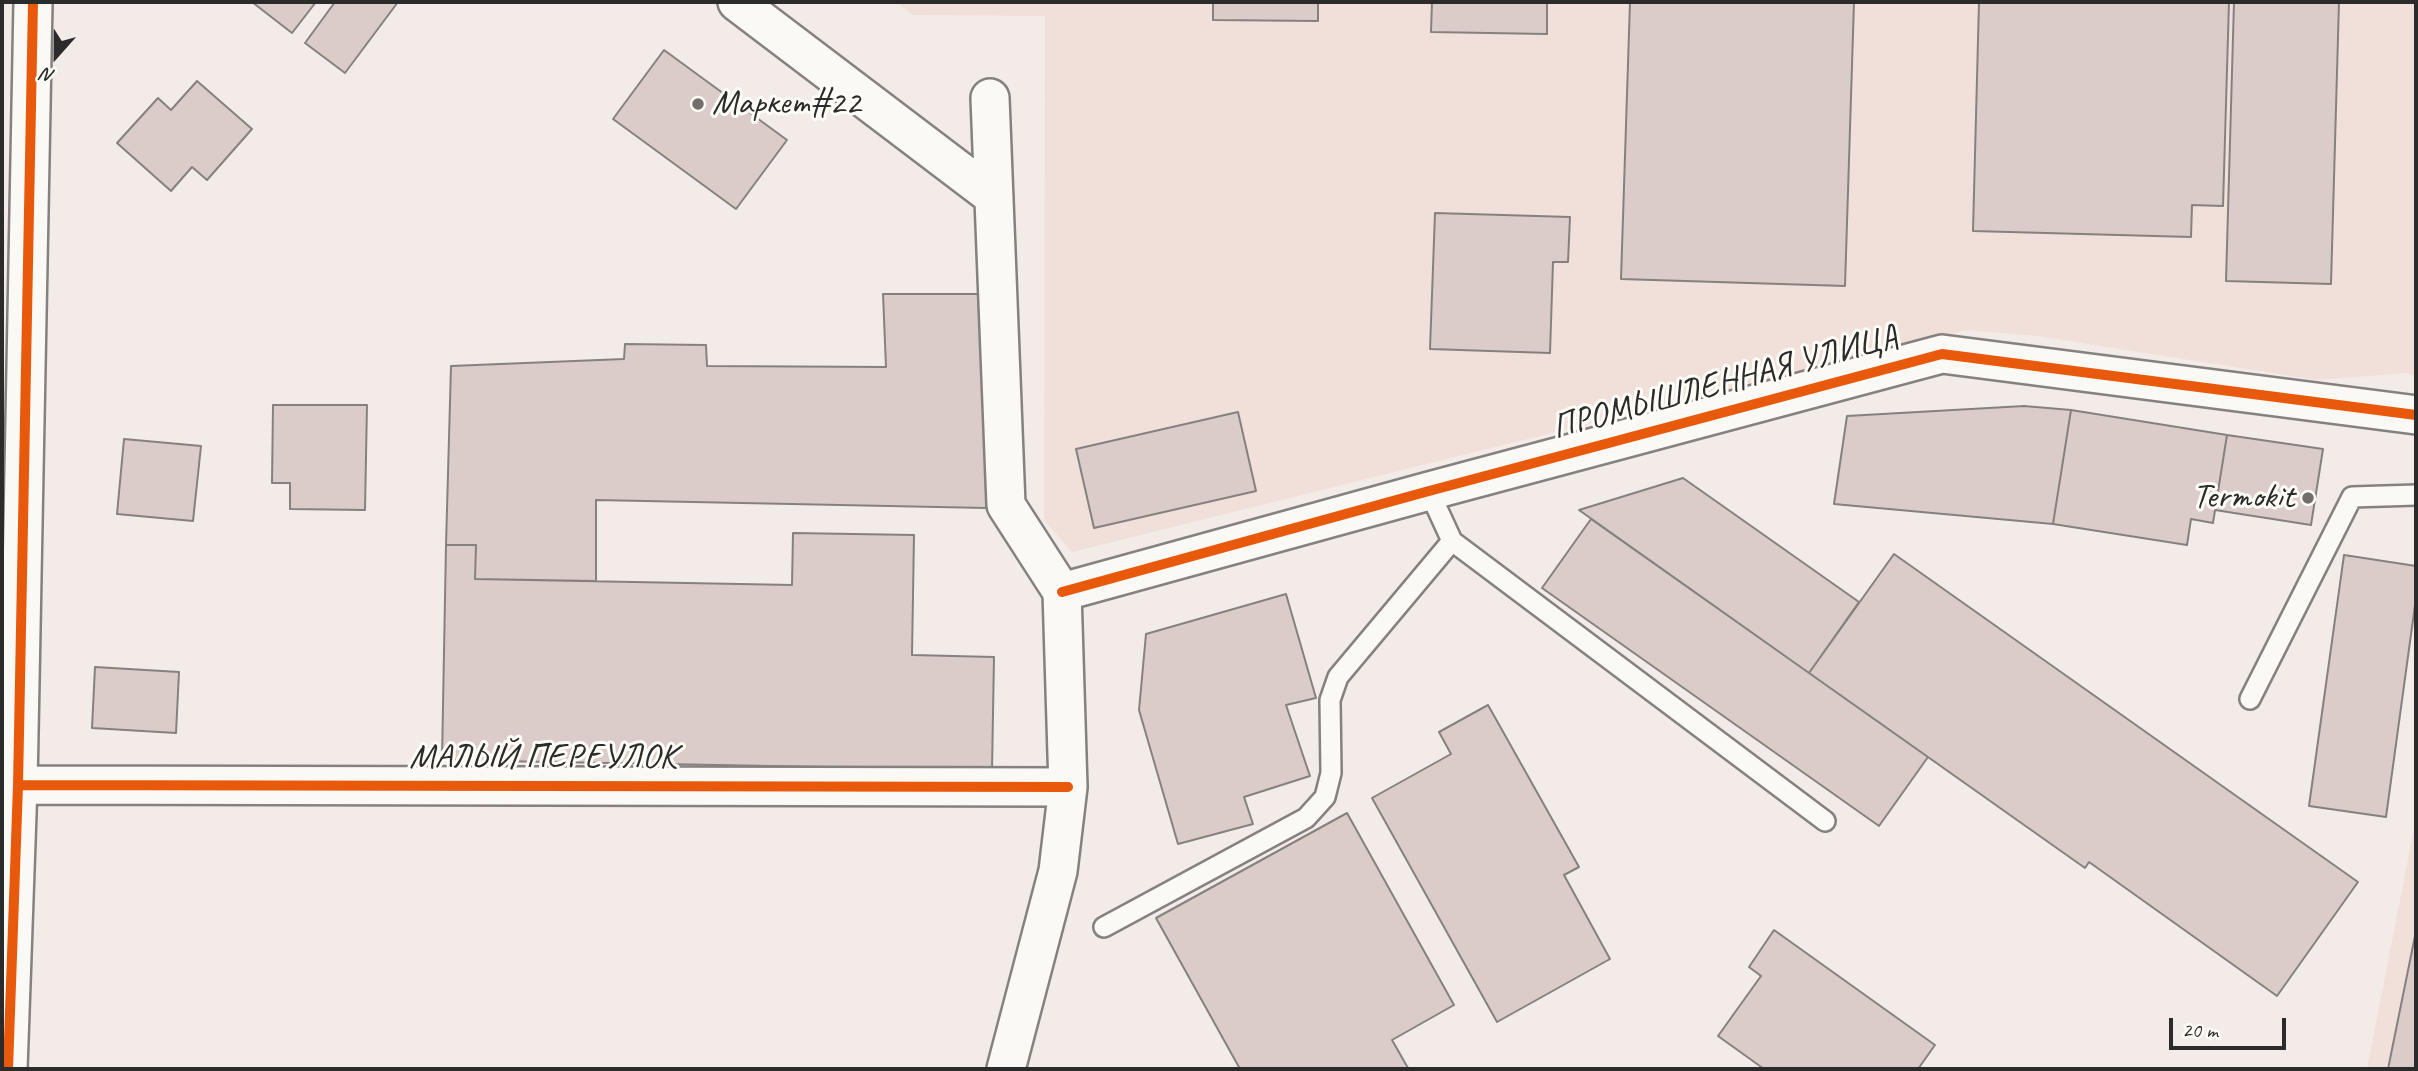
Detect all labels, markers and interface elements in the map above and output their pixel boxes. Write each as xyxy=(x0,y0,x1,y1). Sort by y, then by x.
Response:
north arrow xyxy=(21,21,91,91)
text: N xyxy=(39,62,58,89)
place label: Маркет#22 xyxy=(712,83,861,125)
marker: Маркет#22 xyxy=(690,96,706,112)
street label: ПРОМЫШЛЕННАЯ УЛИЦА xyxy=(1548,317,1902,449)
place label: Termokit xyxy=(2192,477,2294,519)
marker: Termokit xyxy=(2300,490,2316,506)
street label: МАЛЫЙ ПЕРЕУЛОК xyxy=(409,737,677,779)
scale bar xyxy=(2173,1004,2290,1048)
text: 20 m xyxy=(2182,1017,2218,1043)

